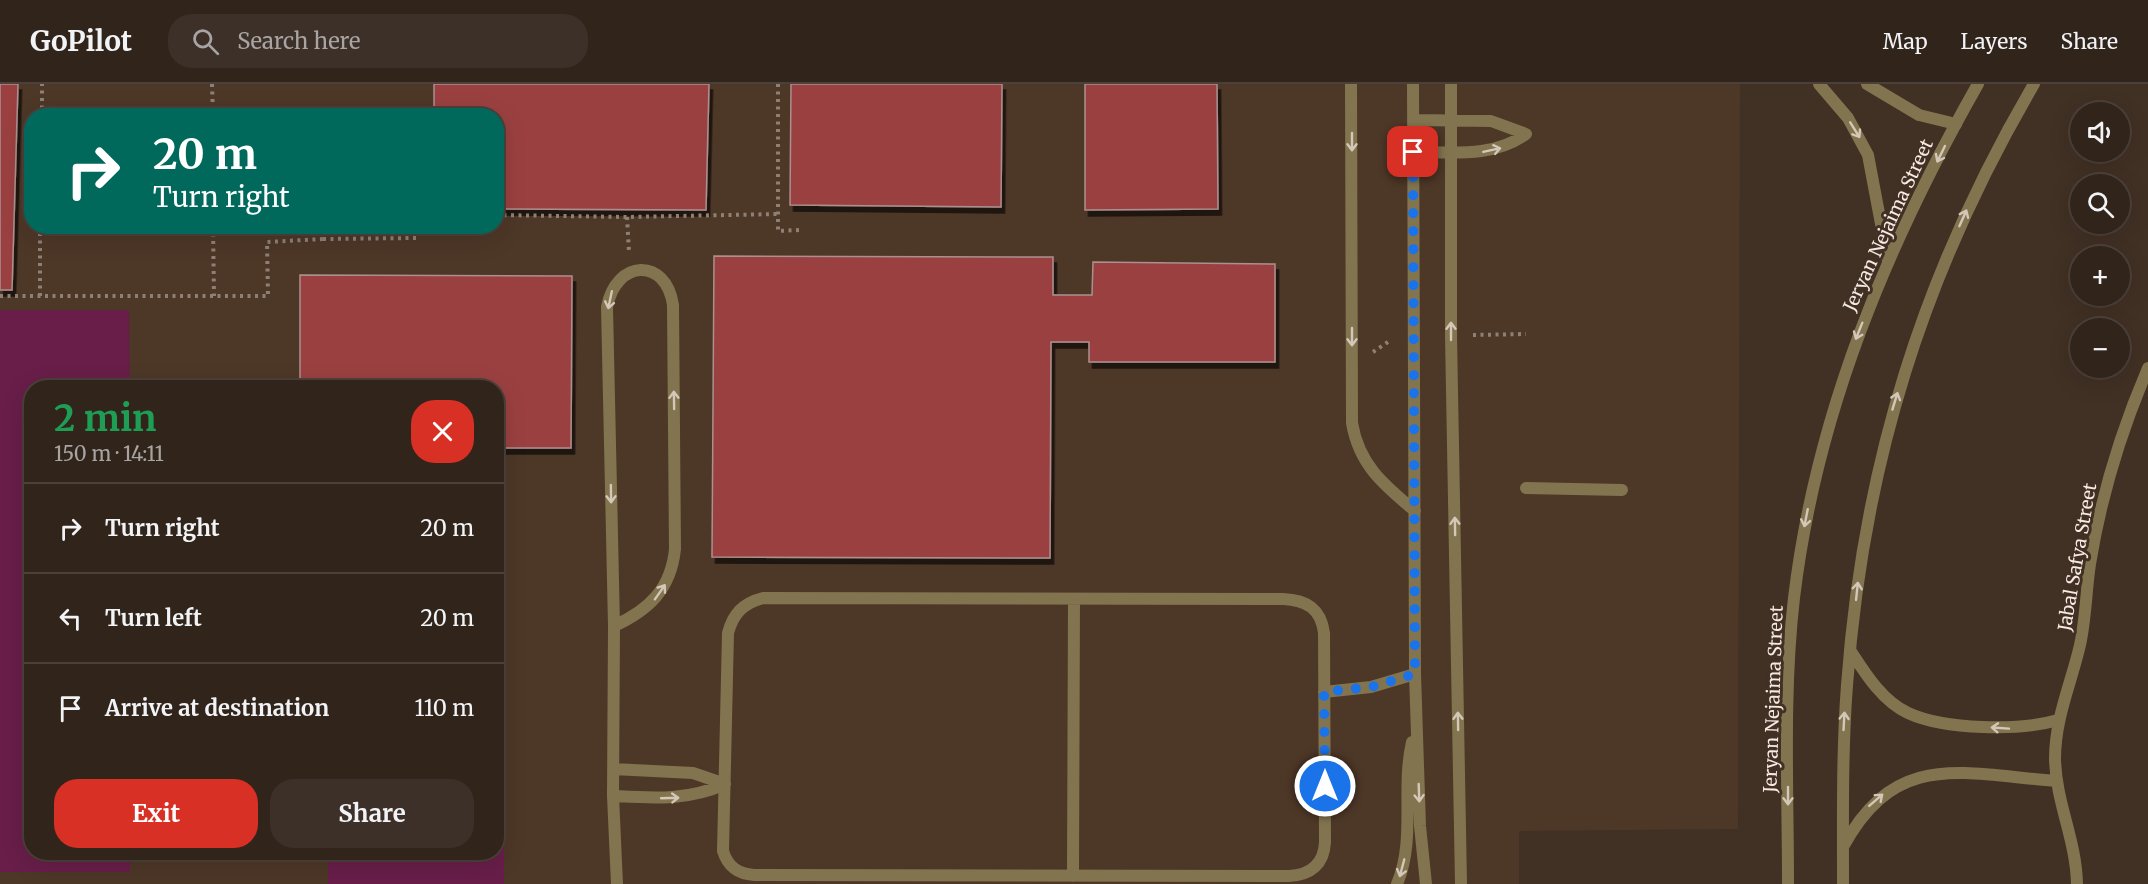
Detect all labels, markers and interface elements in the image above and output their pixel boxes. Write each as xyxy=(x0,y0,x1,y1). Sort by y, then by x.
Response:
search box xyxy=(168,14,588,68)
text: GoPilot xyxy=(30,23,132,59)
icon: search xyxy=(189,25,222,58)
text: Search here xyxy=(237,27,361,55)
text: Map xyxy=(1883,28,1928,55)
text: Layers xyxy=(1961,28,2028,55)
text: Share xyxy=(2061,28,2118,55)
map controls xyxy=(2070,102,2130,378)
button: sound xyxy=(2070,102,2130,162)
one-way arrow xyxy=(1849,121,1861,138)
pin xyxy=(1387,126,1438,177)
text: 20 m xyxy=(153,128,257,180)
icon: right xyxy=(54,132,132,210)
one-way arrow xyxy=(1346,132,1358,152)
icon: arrive xyxy=(1396,135,1429,168)
street label: Jeryan Nejaima Street xyxy=(1838,135,1938,316)
one-way arrow xyxy=(1482,143,1501,155)
one-way arrow xyxy=(1935,145,1946,163)
button: search xyxy=(2070,174,2130,234)
text: Turn right xyxy=(153,180,290,214)
one-way arrow xyxy=(1958,209,1969,227)
button: + xyxy=(2070,246,2130,306)
one-way arrow xyxy=(603,290,615,309)
button: − xyxy=(2070,318,2130,378)
one-way arrow xyxy=(1445,321,1457,341)
one-way arrow xyxy=(1853,321,1864,340)
one-way arrow xyxy=(1346,327,1358,347)
one-way arrow xyxy=(668,391,679,411)
one-way arrow xyxy=(1890,392,1901,411)
text: 2 min xyxy=(54,396,157,441)
button: close xyxy=(411,400,474,463)
text: 150 m · 14:11 xyxy=(54,441,164,466)
street label: Jabal Safya Street xyxy=(2052,481,2101,634)
one-way arrow xyxy=(605,484,617,504)
one-way arrow xyxy=(1800,508,1811,528)
icon: right xyxy=(54,512,87,545)
text: Turn right xyxy=(105,514,219,542)
text: 20 m xyxy=(420,514,474,542)
one-way arrow xyxy=(1449,516,1461,536)
one-way arrow xyxy=(1851,582,1862,602)
one-way arrow xyxy=(654,584,666,600)
icon: left xyxy=(54,602,87,635)
text: Turn left xyxy=(105,604,202,632)
text: 20 m xyxy=(420,604,474,632)
street label: Jeryan Nejaima Street xyxy=(1758,605,1788,794)
icon: arrive xyxy=(54,692,87,725)
text: Arrive at destination xyxy=(105,694,329,722)
text: 110 m xyxy=(415,694,474,722)
one-way arrow xyxy=(1453,711,1464,731)
one-way arrow xyxy=(1839,711,1850,731)
one-way arrow xyxy=(1991,722,2011,733)
position arrow xyxy=(1293,754,1357,818)
button: Exit xyxy=(54,779,258,848)
button: Share xyxy=(270,779,474,848)
one-way arrow xyxy=(1413,783,1424,803)
one-way arrow xyxy=(1782,786,1794,806)
one-way arrow xyxy=(659,792,679,803)
one-way arrow xyxy=(1868,793,1883,807)
one-way arrow xyxy=(1396,858,1408,877)

